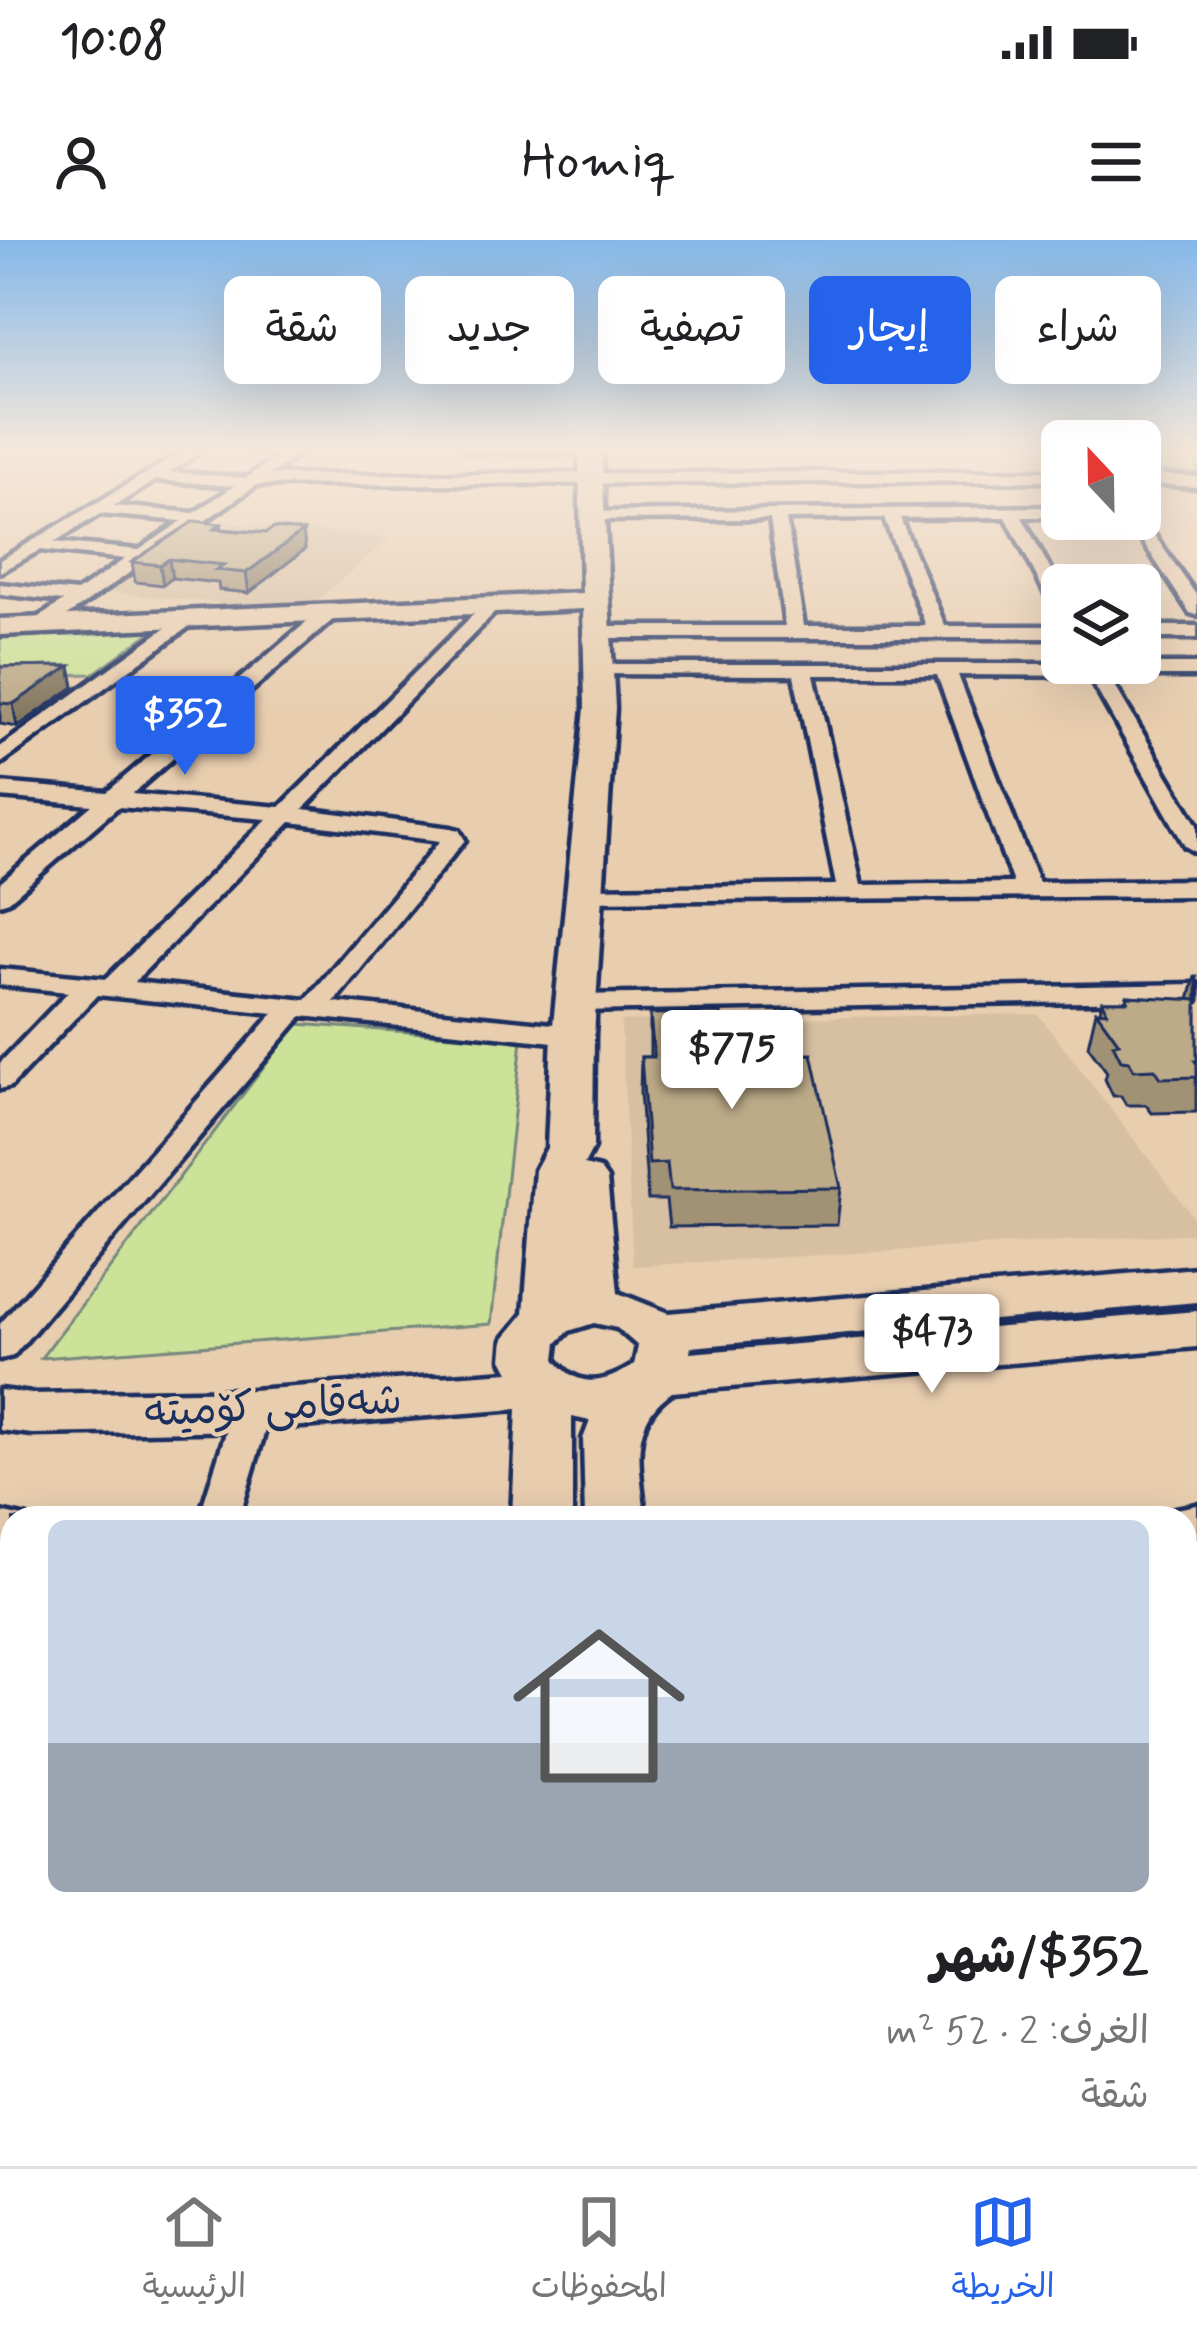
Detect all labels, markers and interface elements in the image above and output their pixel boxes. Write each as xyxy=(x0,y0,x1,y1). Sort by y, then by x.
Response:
text: 10:08 xyxy=(60,13,168,72)
text: Homiq xyxy=(521,127,676,198)
icon: person xyxy=(48,129,114,195)
icon: menu xyxy=(1083,129,1149,195)
chip: شقة xyxy=(224,276,381,384)
chip: جديد xyxy=(405,276,574,384)
chip: تصفية xyxy=(598,276,785,384)
chip: إيجار xyxy=(809,276,971,384)
chip: شراء xyxy=(995,276,1161,384)
north arrow xyxy=(1041,420,1161,540)
map controls xyxy=(1041,420,1161,684)
button: layers xyxy=(1041,564,1161,684)
pin: $352 xyxy=(114,676,256,778)
text: $352 xyxy=(143,689,227,740)
pin: $775 xyxy=(661,1010,803,1112)
text: $775 xyxy=(688,1023,776,1074)
pin: $473 xyxy=(861,1294,1003,1396)
text: $473 xyxy=(891,1307,973,1358)
street label: شەقامی کۆمیتە xyxy=(143,1373,403,1442)
icon: home xyxy=(491,1598,707,1814)
text: $352/شهر xyxy=(931,1925,1149,1991)
text: الغرف: 2 · 52 m² xyxy=(886,2007,1149,2058)
text: شقة xyxy=(1081,2071,1149,2122)
tab: الرئيسية xyxy=(142,2189,246,2315)
tab: المحفوظات xyxy=(531,2189,667,2315)
tab: الخريطة xyxy=(952,2189,1055,2315)

